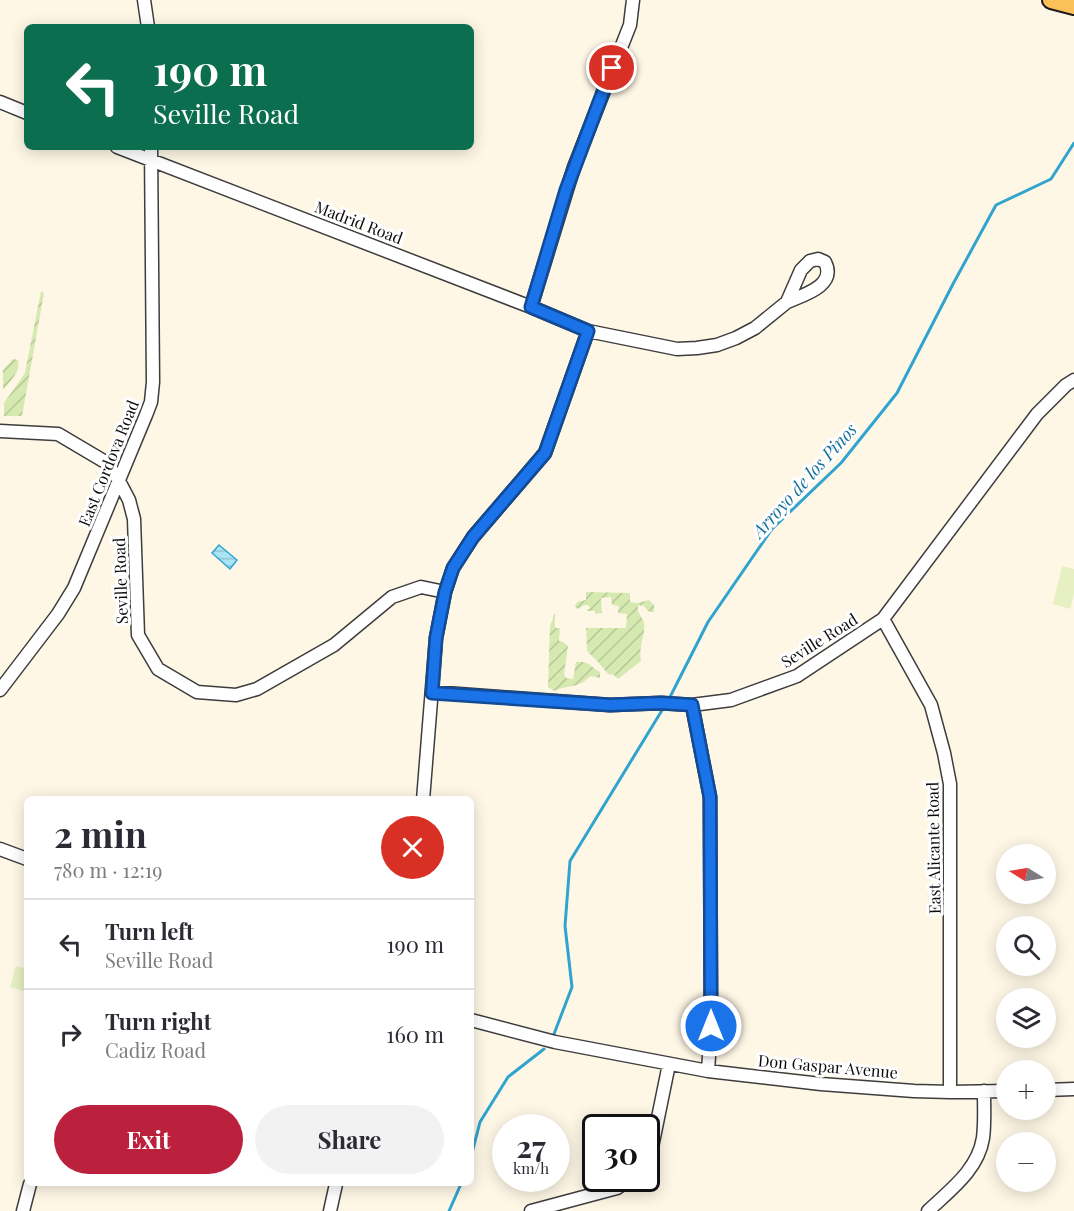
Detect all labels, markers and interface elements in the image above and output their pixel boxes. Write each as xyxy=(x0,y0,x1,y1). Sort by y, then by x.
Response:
text: 190 m xyxy=(153,41,267,97)
pin xyxy=(586,42,637,93)
icon: left xyxy=(54,48,132,126)
icon: arrive xyxy=(595,51,628,84)
text: Seville Road xyxy=(153,95,299,131)
street label: Madrid Road xyxy=(312,196,406,248)
street label: East Cordova Road xyxy=(73,397,143,529)
water label: Arroyo de los Pinos xyxy=(745,417,862,544)
street label: Seville Road xyxy=(108,537,132,625)
street label: Seville Road xyxy=(777,608,861,672)
street label: East Alicante Road xyxy=(921,782,945,914)
text: 2 min xyxy=(54,809,147,857)
button: close xyxy=(381,816,444,879)
north arrow xyxy=(996,844,1056,904)
map controls xyxy=(996,844,1056,1192)
text: 780 m · 12:19 xyxy=(54,856,162,883)
text: Turn left xyxy=(105,916,194,946)
button: search xyxy=(996,916,1056,976)
icon: left xyxy=(54,928,87,961)
text: 190 m xyxy=(386,929,444,959)
text: Seville Road xyxy=(105,946,213,973)
button: layers xyxy=(996,988,1056,1048)
position arrow xyxy=(679,994,743,1058)
text: Turn right xyxy=(105,1006,211,1036)
icon: right xyxy=(54,1018,87,1051)
text: 160 m xyxy=(386,1019,444,1049)
text: Cadiz Road xyxy=(105,1036,206,1063)
street label: Don Gaspar Avenue xyxy=(757,1049,899,1083)
button: + xyxy=(996,1060,1056,1120)
button: Exit xyxy=(54,1105,243,1174)
button: Share xyxy=(255,1105,444,1174)
speed limit sign: 30 xyxy=(582,1114,660,1192)
text: 27 xyxy=(516,1126,546,1166)
button: − xyxy=(996,1132,1056,1192)
text: km/h xyxy=(513,1158,549,1178)

